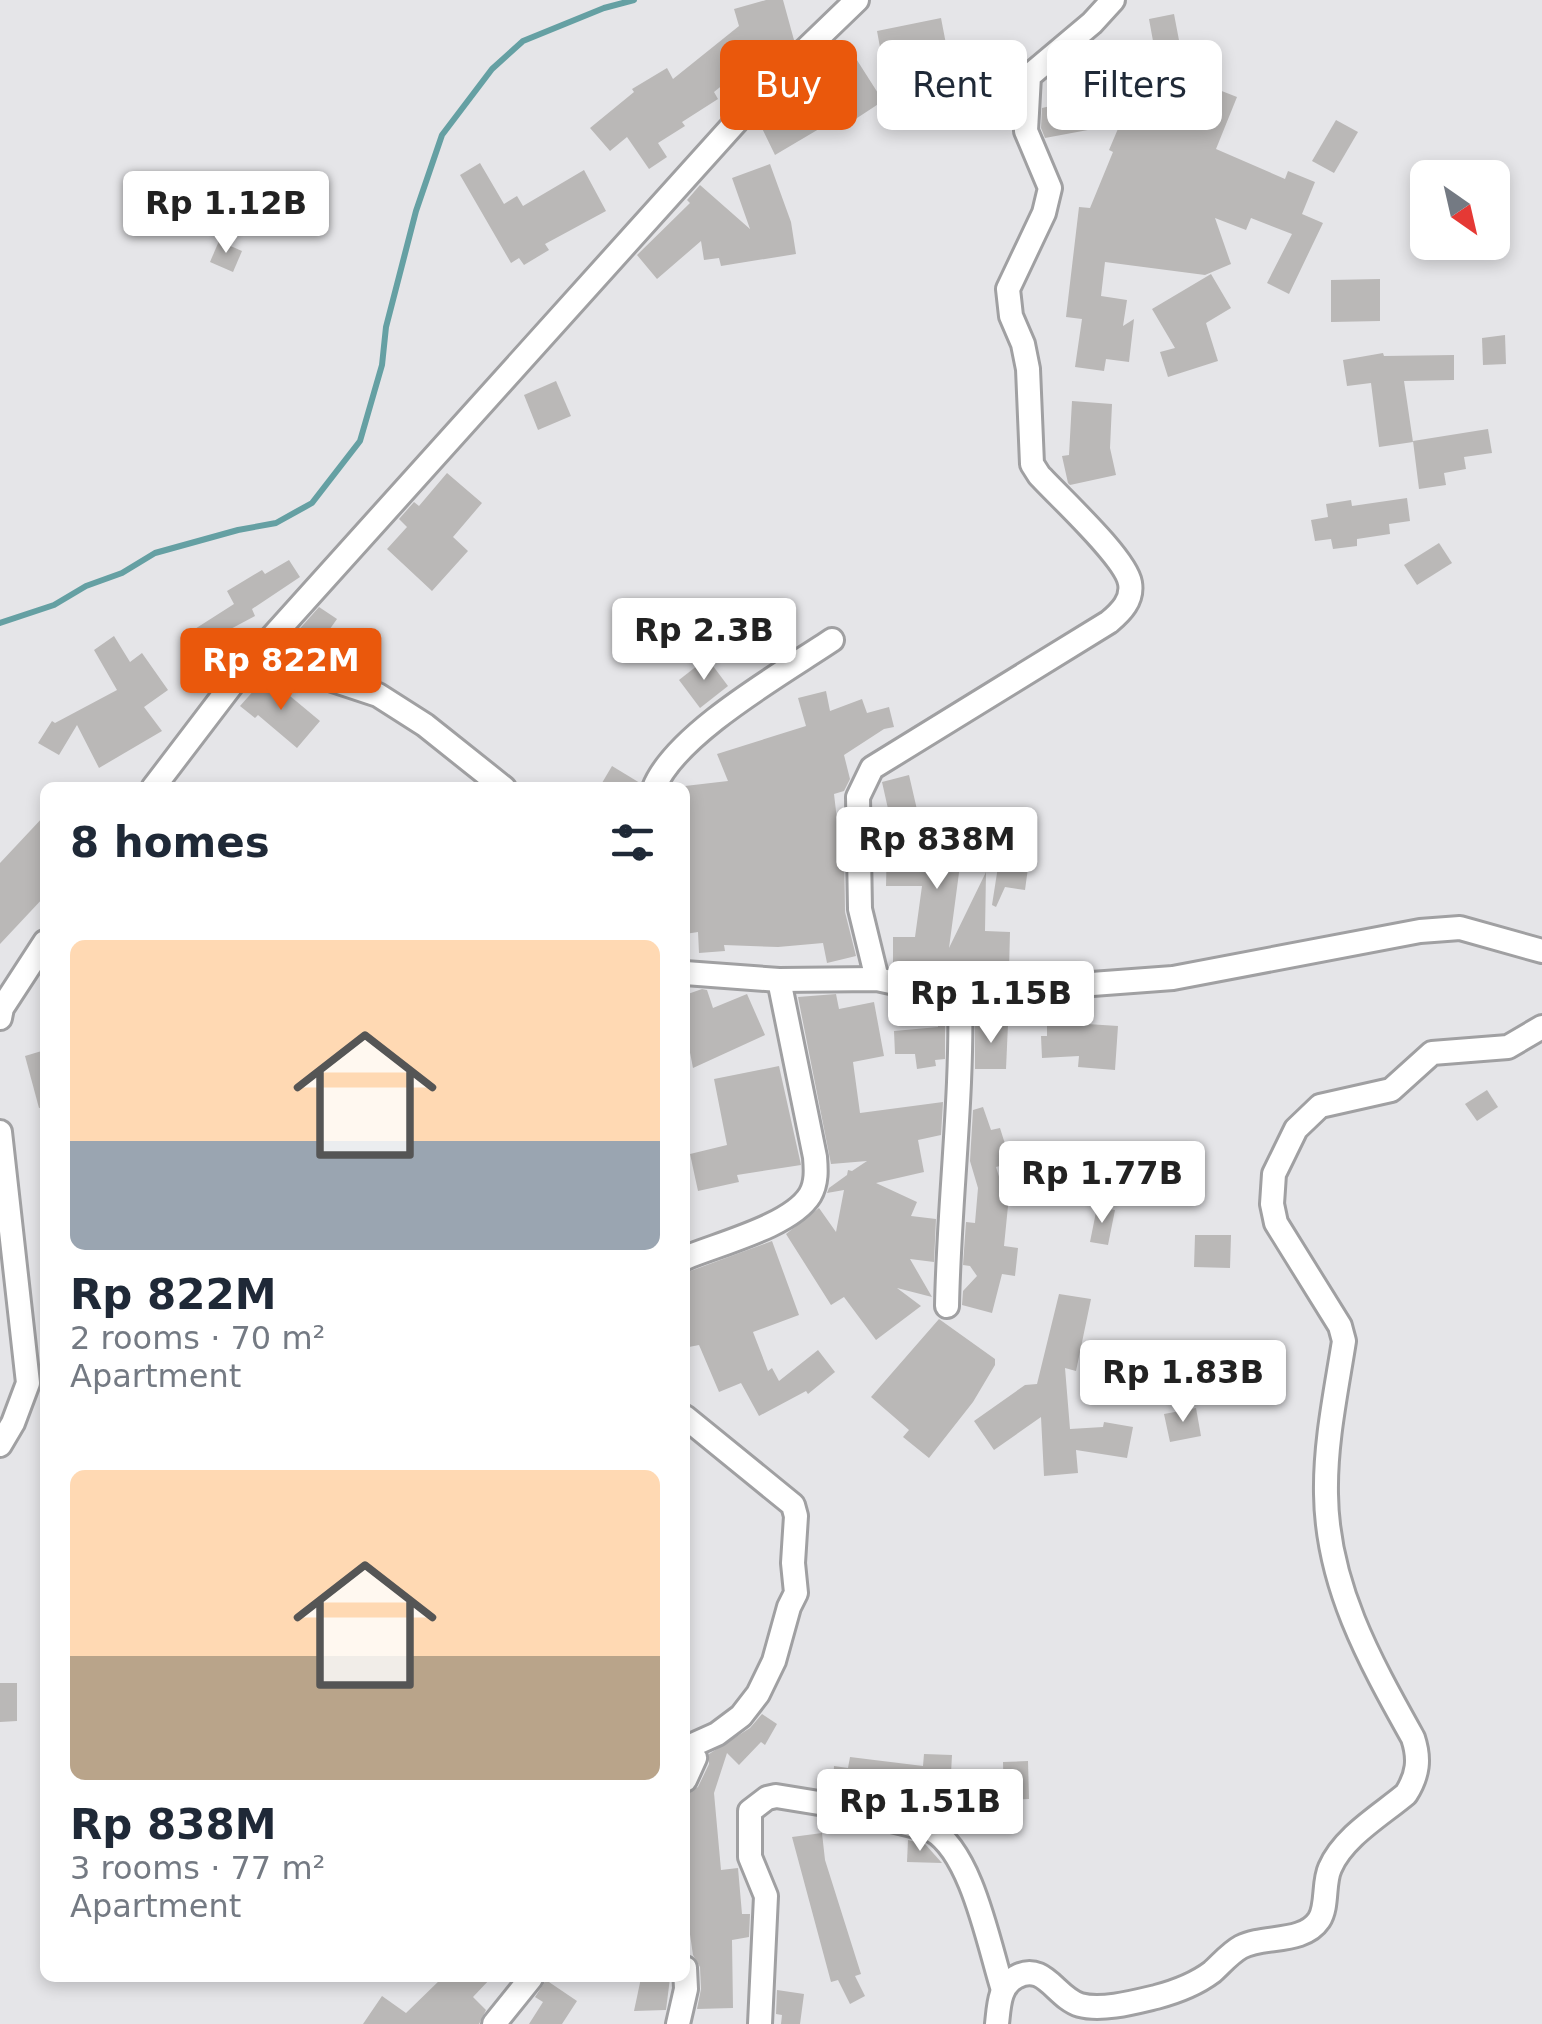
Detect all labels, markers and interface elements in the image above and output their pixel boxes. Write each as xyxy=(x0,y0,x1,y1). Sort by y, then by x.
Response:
chip: Buy xyxy=(720,40,857,130)
chip: Rent xyxy=(877,40,1027,130)
chip: Filters xyxy=(1047,40,1222,130)
north arrow xyxy=(1410,160,1510,260)
map controls xyxy=(1410,160,1510,260)
pin: Rp 1.12B xyxy=(123,171,329,256)
text: Rp 1.12B xyxy=(145,184,307,222)
pin: Rp 2.3B xyxy=(612,598,796,683)
text: Rp 2.3B xyxy=(634,611,774,649)
pin: Rp 822M xyxy=(189,628,373,713)
text: Rp 822M xyxy=(202,641,360,679)
pin: Rp 838M xyxy=(845,807,1029,892)
icon: filters xyxy=(605,815,660,870)
text: 8 homes xyxy=(70,818,270,867)
text: Rp 838M xyxy=(858,820,1016,858)
pin: Rp 1.15B xyxy=(888,961,1094,1046)
text: Rp 1.15B xyxy=(910,974,1072,1012)
icon: home xyxy=(275,1005,455,1185)
pin: Rp 1.77B xyxy=(999,1141,1205,1226)
text: Rp 1.77B xyxy=(1021,1154,1183,1192)
text: Rp 822M xyxy=(70,1270,277,1319)
text: 2 rooms · 70 m² xyxy=(70,1319,325,1357)
pin: Rp 1.83B xyxy=(1080,1340,1286,1425)
text: Rp 1.83B xyxy=(1102,1353,1264,1391)
text: Apartment xyxy=(70,1357,241,1395)
icon: home xyxy=(275,1535,455,1715)
pin: Rp 1.51B xyxy=(817,1769,1023,1854)
text: Rp 1.51B xyxy=(839,1782,1001,1820)
text: Rp 838M xyxy=(70,1800,277,1849)
text: 3 rooms · 77 m² xyxy=(70,1849,325,1887)
text: Apartment xyxy=(70,1887,241,1925)

